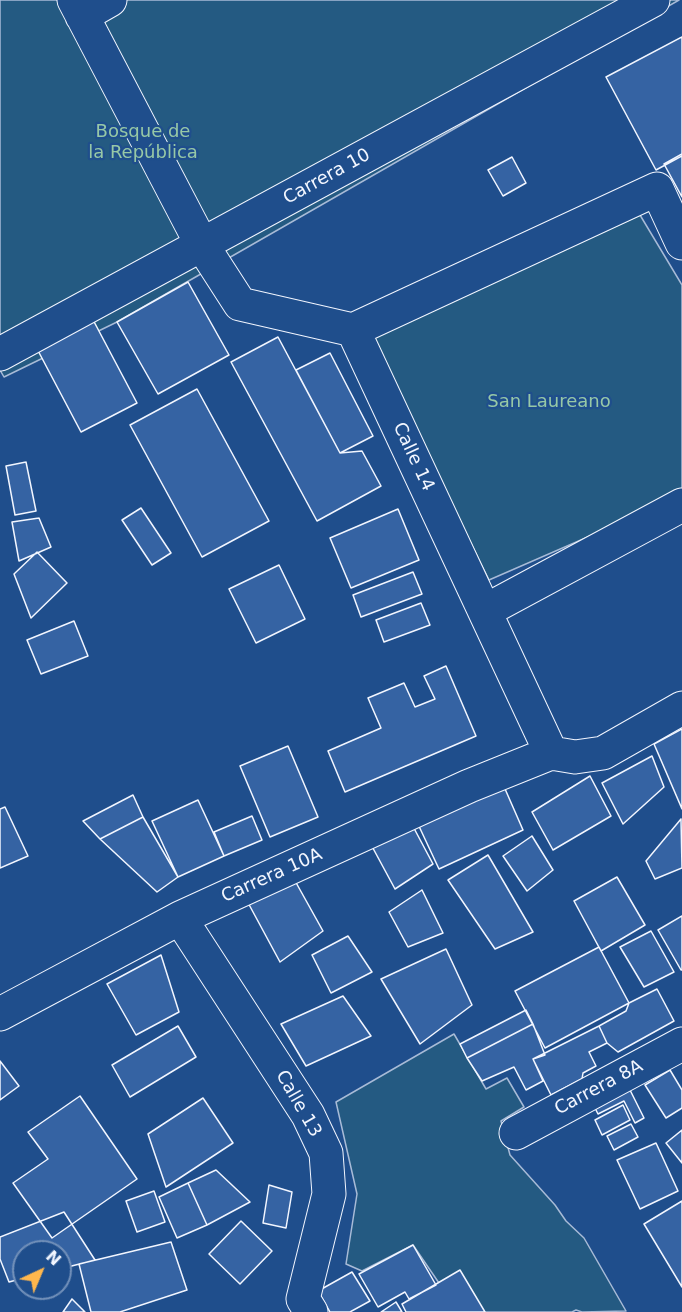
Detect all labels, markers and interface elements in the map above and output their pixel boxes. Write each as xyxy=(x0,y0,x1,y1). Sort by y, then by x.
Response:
park label: Bosque de la República xyxy=(88,121,198,164)
street label: Carrera 10 xyxy=(280,144,374,210)
park label: San Laureano xyxy=(487,391,611,413)
street label: Calle 14 xyxy=(388,419,438,495)
street label: Carrera 10A xyxy=(218,844,326,908)
street label: Carrera 8A xyxy=(551,1056,647,1120)
street label: Calle 13 xyxy=(270,1067,326,1141)
north arrow xyxy=(12,1240,72,1300)
text: N xyxy=(42,1247,65,1270)

